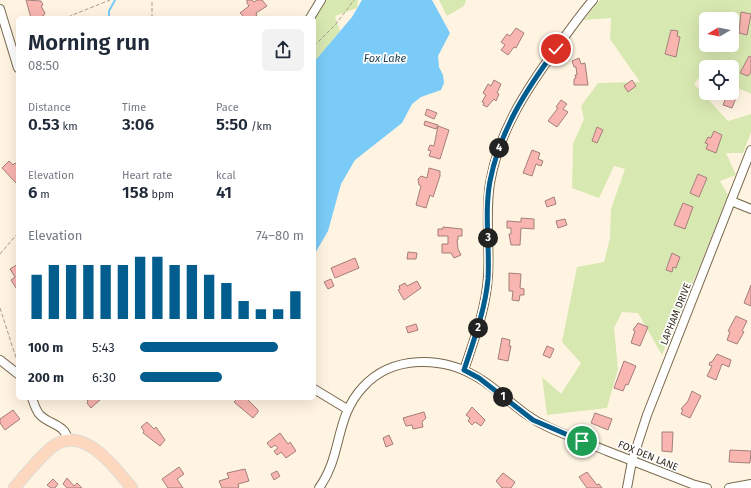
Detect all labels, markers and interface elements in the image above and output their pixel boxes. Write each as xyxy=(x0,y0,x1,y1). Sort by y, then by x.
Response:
north arrow xyxy=(699,12,739,52)
map controls xyxy=(699,12,739,100)
text: Morning run xyxy=(28,29,150,56)
button: share xyxy=(262,29,304,71)
pin xyxy=(539,32,573,66)
icon: check xyxy=(545,38,567,60)
water label: Fox Lake xyxy=(364,52,407,65)
text: 08:50 xyxy=(28,58,59,73)
button: locate xyxy=(699,60,739,100)
text: Distance xyxy=(28,101,71,114)
text: Time xyxy=(122,101,146,114)
text: Pace xyxy=(216,101,239,114)
text: 0.53 xyxy=(28,114,60,135)
text: 3:06 xyxy=(122,114,154,135)
text: 5:50 xyxy=(216,114,248,135)
text: km xyxy=(60,120,78,133)
text: /km xyxy=(248,120,272,133)
pin: 4 xyxy=(489,138,509,158)
text: 4 xyxy=(496,141,502,154)
text: Elevation xyxy=(28,169,74,182)
text: Heart rate xyxy=(122,169,172,182)
text: kcal xyxy=(216,169,236,182)
text: 6 xyxy=(28,182,37,203)
text: 158 xyxy=(122,182,148,203)
text: 41 xyxy=(216,182,232,203)
text: m xyxy=(37,188,50,201)
text: bpm xyxy=(148,188,174,201)
text: Elevation xyxy=(28,228,82,243)
text: 74–80 m xyxy=(256,228,304,243)
pin: 3 xyxy=(478,228,498,248)
text: 3 xyxy=(485,231,491,244)
street label: LAPHAM DRIVE xyxy=(658,281,694,347)
pin: 2 xyxy=(468,318,488,338)
text: 2 xyxy=(475,321,481,334)
text: 100 m xyxy=(28,340,63,355)
text: 5:43 xyxy=(92,340,115,355)
text: 200 m xyxy=(28,370,64,385)
text: 6:30 xyxy=(92,370,116,385)
pin: 1 xyxy=(493,387,513,407)
text: 1 xyxy=(500,390,506,403)
pin xyxy=(565,424,599,458)
icon: arrive xyxy=(571,430,593,452)
street label: FOX DEN LANE xyxy=(616,438,680,474)

